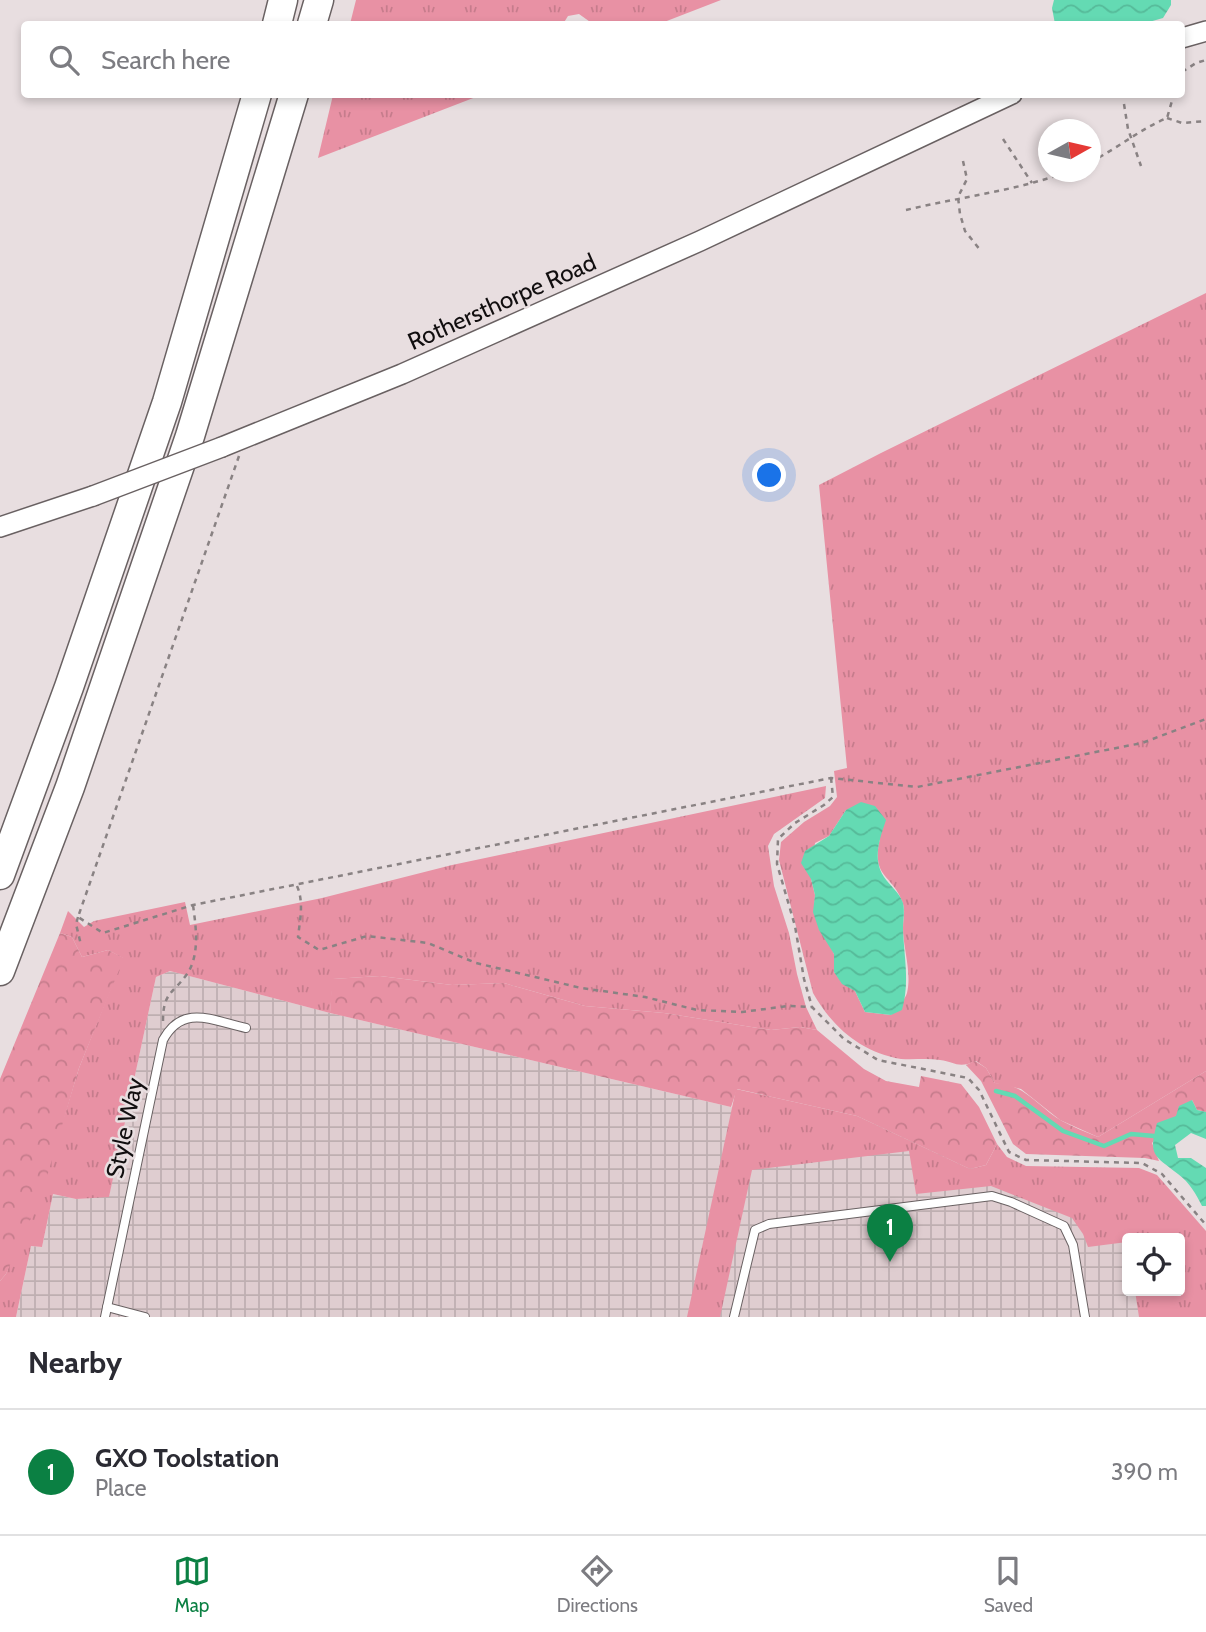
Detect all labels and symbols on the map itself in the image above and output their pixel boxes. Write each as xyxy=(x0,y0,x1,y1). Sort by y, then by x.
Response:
north arrow xyxy=(1038,119,1101,182)
street label: Rothersthorpe Road xyxy=(403,247,600,356)
your location xyxy=(752,458,786,492)
street label: Style Way xyxy=(100,1075,149,1181)
pin: 1 xyxy=(867,1204,913,1262)

